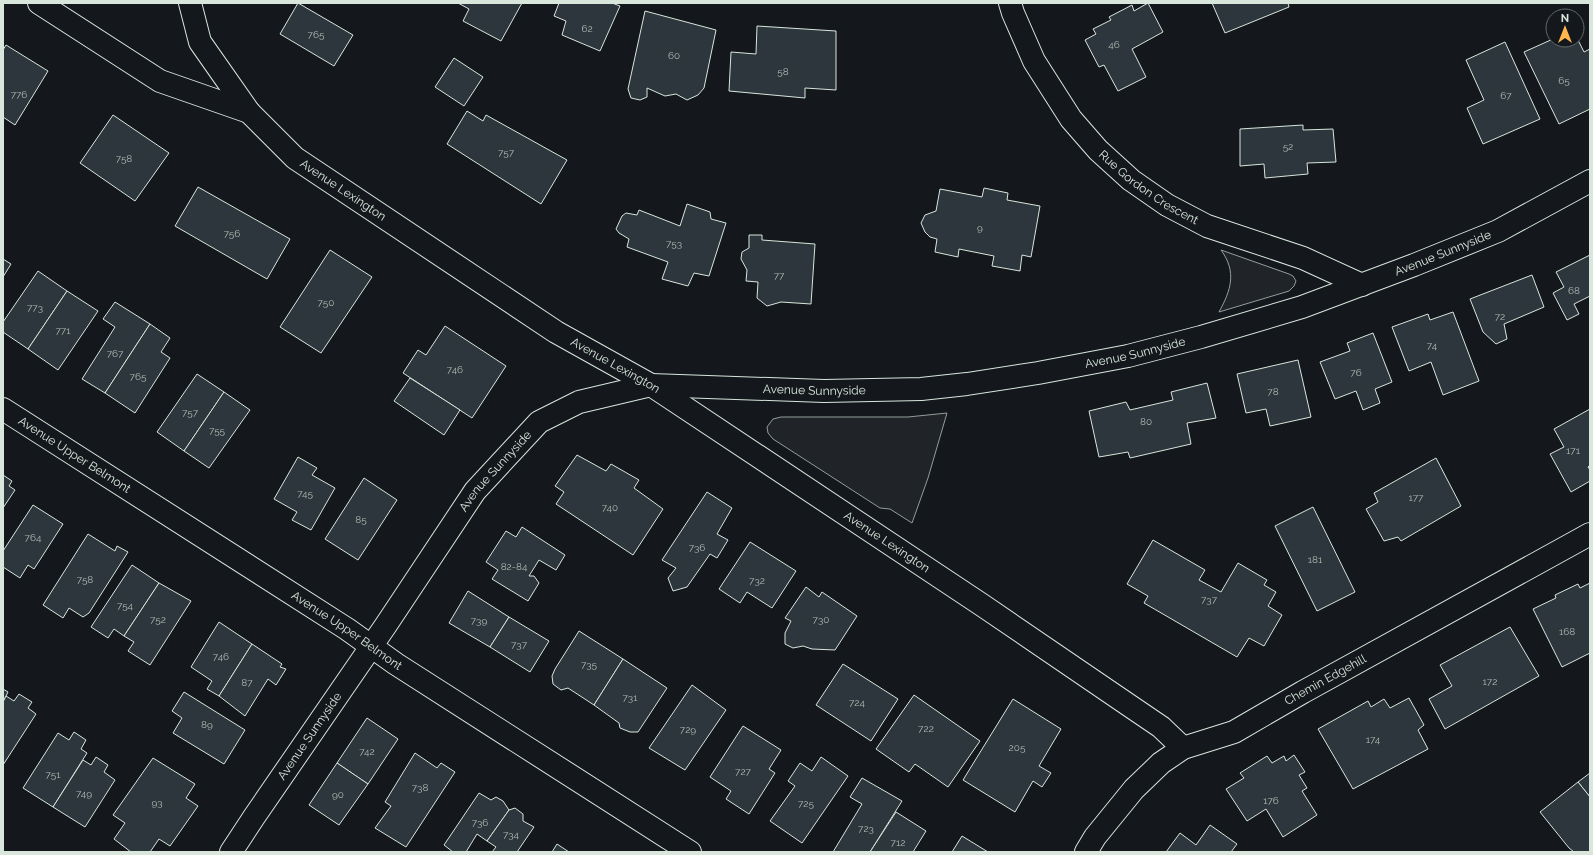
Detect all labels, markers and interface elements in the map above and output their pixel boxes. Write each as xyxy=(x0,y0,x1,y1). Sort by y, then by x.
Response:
north arrow xyxy=(1545,8,1585,48)
text: N xyxy=(1561,12,1569,25)
house number: 62 xyxy=(581,23,593,34)
house number: 765 xyxy=(308,29,325,40)
house number: 46 xyxy=(1108,39,1120,50)
house number: 60 xyxy=(668,50,680,61)
house number: 58 xyxy=(777,66,789,77)
house number: 65 xyxy=(1558,75,1570,86)
house number: 776 xyxy=(11,89,27,100)
house number: 67 xyxy=(1500,90,1512,101)
house number: 52 xyxy=(1283,141,1293,152)
house number: 757 xyxy=(498,147,515,158)
street label: Rue Gordon Crescent xyxy=(1096,147,1201,227)
house number: 758 xyxy=(116,153,132,164)
street label: Avenue Lexington xyxy=(298,156,389,224)
house number: 9 xyxy=(977,222,983,233)
house number: 756 xyxy=(224,228,240,239)
street label: Avenue Sunnyside xyxy=(1393,228,1493,279)
house number: 753 xyxy=(666,238,682,249)
house number: 77 xyxy=(774,270,785,281)
house number: 68 xyxy=(1568,285,1580,296)
house number: 750 xyxy=(318,297,334,308)
house number: 773 xyxy=(27,302,43,313)
house number: 72 xyxy=(1495,311,1505,322)
house number: 771 xyxy=(56,325,71,336)
street label: Avenue Sunnyside xyxy=(1084,334,1187,371)
street label: Avenue Lexington xyxy=(568,335,663,396)
house number: 74 xyxy=(1427,340,1438,351)
house number: 767 xyxy=(107,348,124,359)
house number: 746 xyxy=(447,364,463,375)
house number: 76 xyxy=(1350,367,1362,378)
house number: 765 xyxy=(130,371,147,382)
street label: Avenue Sunnyside xyxy=(763,382,866,398)
house number: 78 xyxy=(1267,386,1279,397)
house number: 757 xyxy=(182,407,199,418)
street label: Avenue Upper Belmont xyxy=(16,414,133,496)
house number: 80 xyxy=(1140,416,1152,427)
house number: 755 xyxy=(209,425,226,436)
street label: Avenue Sunnyside xyxy=(456,428,534,514)
house number: 171 xyxy=(1566,445,1581,456)
house number: 745 xyxy=(297,488,313,499)
house number: 177 xyxy=(1409,492,1424,503)
house number: 740 xyxy=(602,502,618,513)
street label: Avenue Lexington xyxy=(841,508,932,575)
house number: 85 xyxy=(355,514,367,525)
house number: 764 xyxy=(25,532,42,543)
house number: 736 xyxy=(689,542,705,553)
house number: 181 xyxy=(1308,554,1323,565)
house number: 82-84 xyxy=(501,561,528,572)
house number: 758 xyxy=(77,574,93,585)
house number: 732 xyxy=(749,575,765,586)
street label: Avenue Upper Belmont xyxy=(289,588,405,673)
house number: 737 xyxy=(1201,594,1218,605)
house number: 754 xyxy=(117,600,134,611)
house number: 752 xyxy=(150,614,166,625)
house number: 730 xyxy=(813,614,829,625)
house number: 739 xyxy=(471,615,487,626)
house number: 168 xyxy=(1559,626,1575,637)
house number: 737 xyxy=(511,639,528,650)
house number: 746 xyxy=(213,651,229,662)
street label: Chemin Edgehill xyxy=(1282,651,1369,708)
house number: 735 xyxy=(581,659,598,670)
house number: 172 xyxy=(1483,676,1497,687)
house number: 87 xyxy=(241,677,253,688)
street label: Avenue Sunnyside xyxy=(275,690,344,782)
house number: 731 xyxy=(623,692,638,703)
house number: 724 xyxy=(849,697,866,708)
house number: 89 xyxy=(201,719,213,730)
house number: 722 xyxy=(918,723,934,734)
house number: 729 xyxy=(680,724,696,735)
house number: 174 xyxy=(1366,734,1381,745)
house number: 205 xyxy=(1009,742,1026,753)
house number: 742 xyxy=(359,746,375,757)
house number: 727 xyxy=(735,766,752,777)
house number: 751 xyxy=(46,769,61,780)
house number: 738 xyxy=(412,782,428,793)
house number: 749 xyxy=(76,788,92,799)
house number: 90 xyxy=(332,789,344,800)
house number: 176 xyxy=(1263,795,1279,806)
house number: 93 xyxy=(151,797,163,808)
house number: 725 xyxy=(798,798,815,809)
house number: 736 xyxy=(472,817,488,828)
house number: 723 xyxy=(858,823,874,834)
house number: 734 xyxy=(503,829,520,840)
house number: 712 xyxy=(891,837,905,848)

